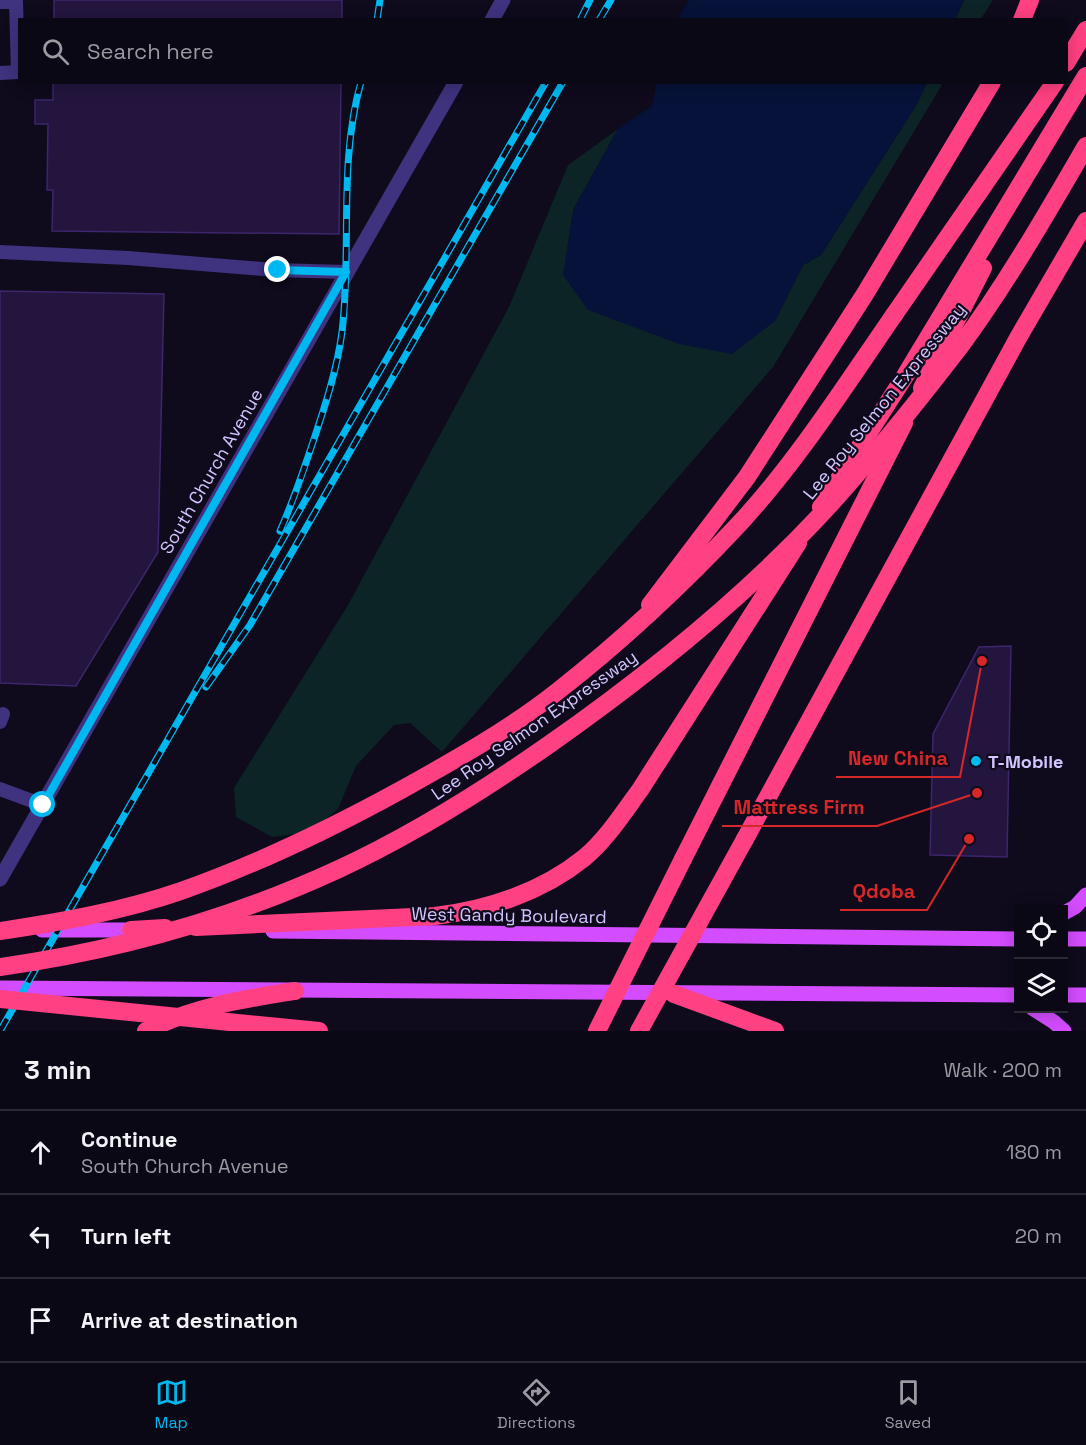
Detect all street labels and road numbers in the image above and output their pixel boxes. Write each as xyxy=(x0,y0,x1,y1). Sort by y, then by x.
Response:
street label: Lee Roy Selmon Expressway xyxy=(798,298,970,504)
street label: South Church Avenue xyxy=(154,384,268,558)
street label: Lee Roy Selmon Expressway xyxy=(427,645,641,805)
street label: West Gandy Boulevard xyxy=(411,902,607,928)

